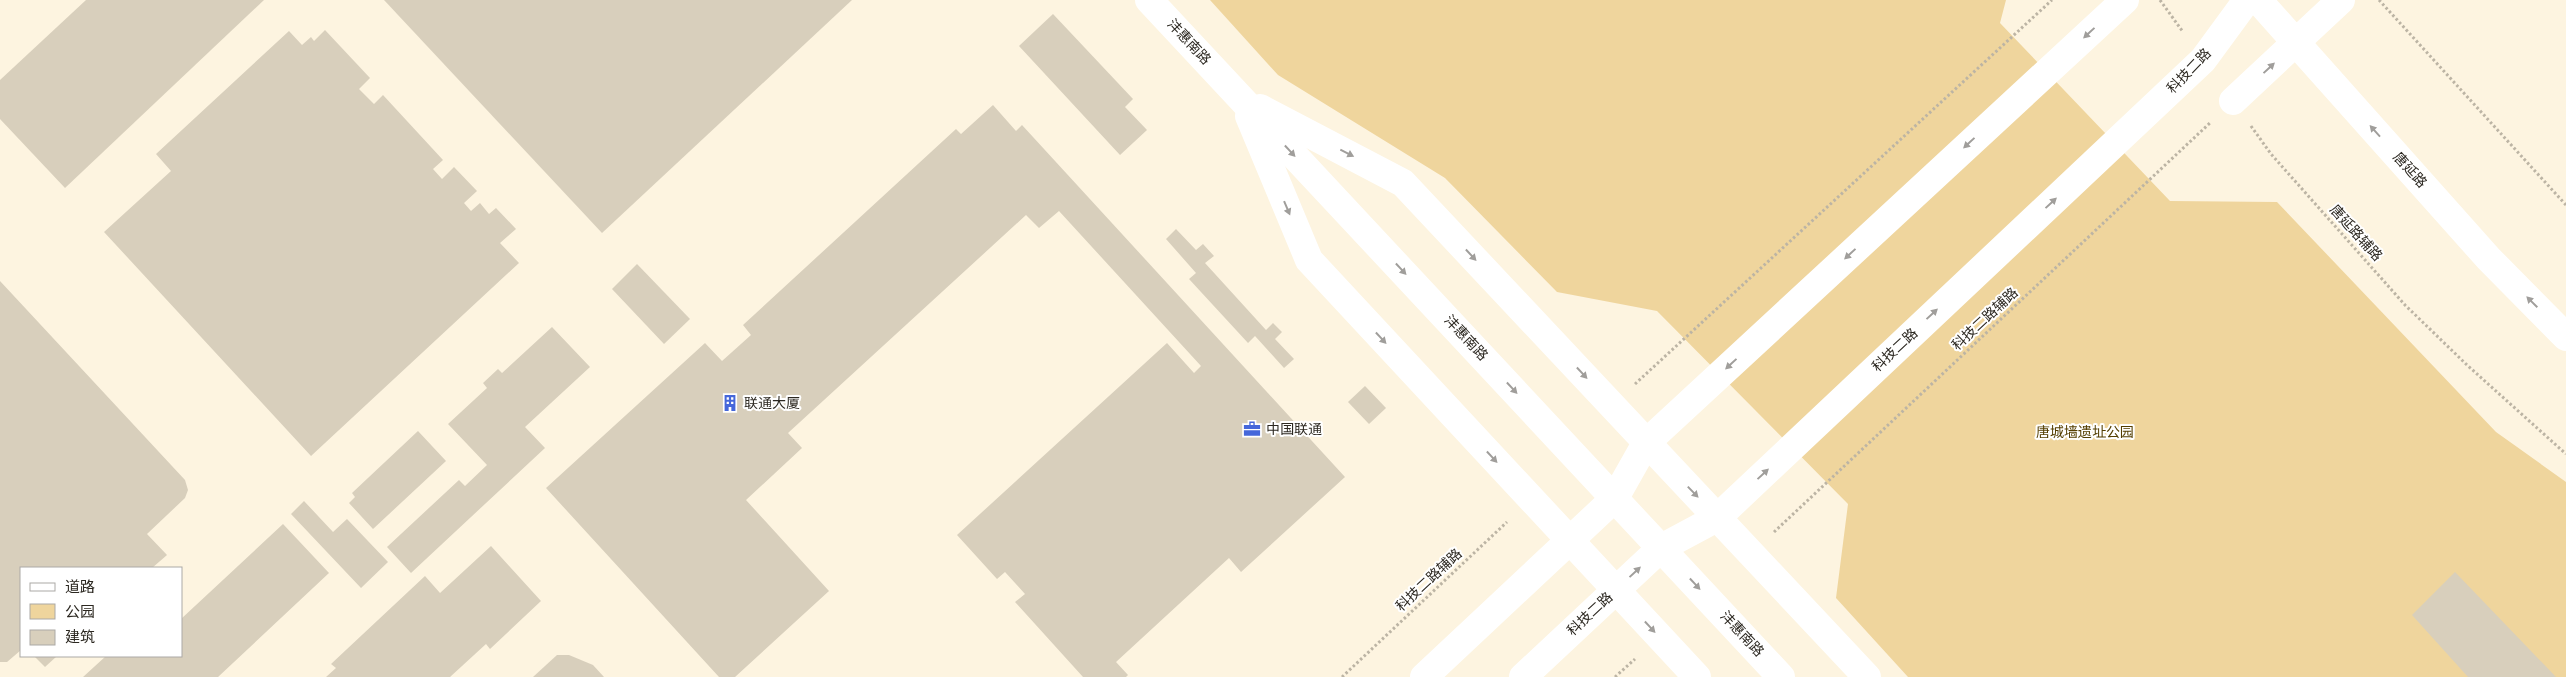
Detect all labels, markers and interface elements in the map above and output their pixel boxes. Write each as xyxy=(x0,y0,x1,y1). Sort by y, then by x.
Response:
street label: 沣惠南路 xyxy=(1164,16,1214,68)
one-way arrow xyxy=(2083,27,2095,39)
street label: 科技二路 xyxy=(2163,45,2215,97)
one-way arrow xyxy=(2262,62,2274,74)
one-way arrow xyxy=(2369,125,2380,138)
one-way arrow xyxy=(1964,137,1976,149)
one-way arrow xyxy=(1284,144,1296,156)
one-way arrow xyxy=(1339,149,1354,157)
street label: 唐延路 xyxy=(2390,149,2430,191)
one-way arrow xyxy=(2044,197,2056,209)
one-way arrow xyxy=(1283,201,1291,216)
street label: 唐延路辅路 xyxy=(2326,201,2386,265)
one-way arrow xyxy=(1465,248,1477,260)
one-way arrow xyxy=(1845,248,1857,260)
one-way arrow xyxy=(1395,263,1407,275)
street label: 科技二路辅路 xyxy=(1948,284,2022,354)
one-way arrow xyxy=(2526,297,2538,309)
one-way arrow xyxy=(1926,308,1938,320)
street label: 沣惠南路 xyxy=(1441,312,1491,364)
street label: 科技二路 xyxy=(1869,325,1921,375)
one-way arrow xyxy=(1375,331,1387,343)
one-way arrow xyxy=(1725,358,1737,370)
one-way arrow xyxy=(1576,367,1588,379)
one-way arrow xyxy=(1506,382,1518,394)
building icon: 联通大厦 xyxy=(720,393,740,413)
place label: 联通大厦 xyxy=(744,395,800,412)
office icon: 中国联通 xyxy=(1242,419,1262,439)
place label: 中国联通 xyxy=(1266,421,1322,438)
park label: 唐城墙遗址公园 xyxy=(2036,424,2134,441)
one-way arrow xyxy=(1486,450,1498,462)
one-way arrow xyxy=(1757,468,1769,480)
one-way arrow xyxy=(1687,486,1699,498)
street label: 科技二路辅路 xyxy=(1392,545,1466,615)
one-way arrow xyxy=(1629,566,1641,578)
legend xyxy=(20,567,182,657)
one-way arrow xyxy=(1689,577,1701,589)
text: 道路 xyxy=(65,578,95,596)
street label: 科技二路 xyxy=(1564,589,1616,639)
text: 公园 xyxy=(65,603,95,621)
street label: 沣惠南路 xyxy=(1717,608,1767,660)
one-way arrow xyxy=(1644,621,1656,633)
text: 建筑 xyxy=(65,628,95,646)

